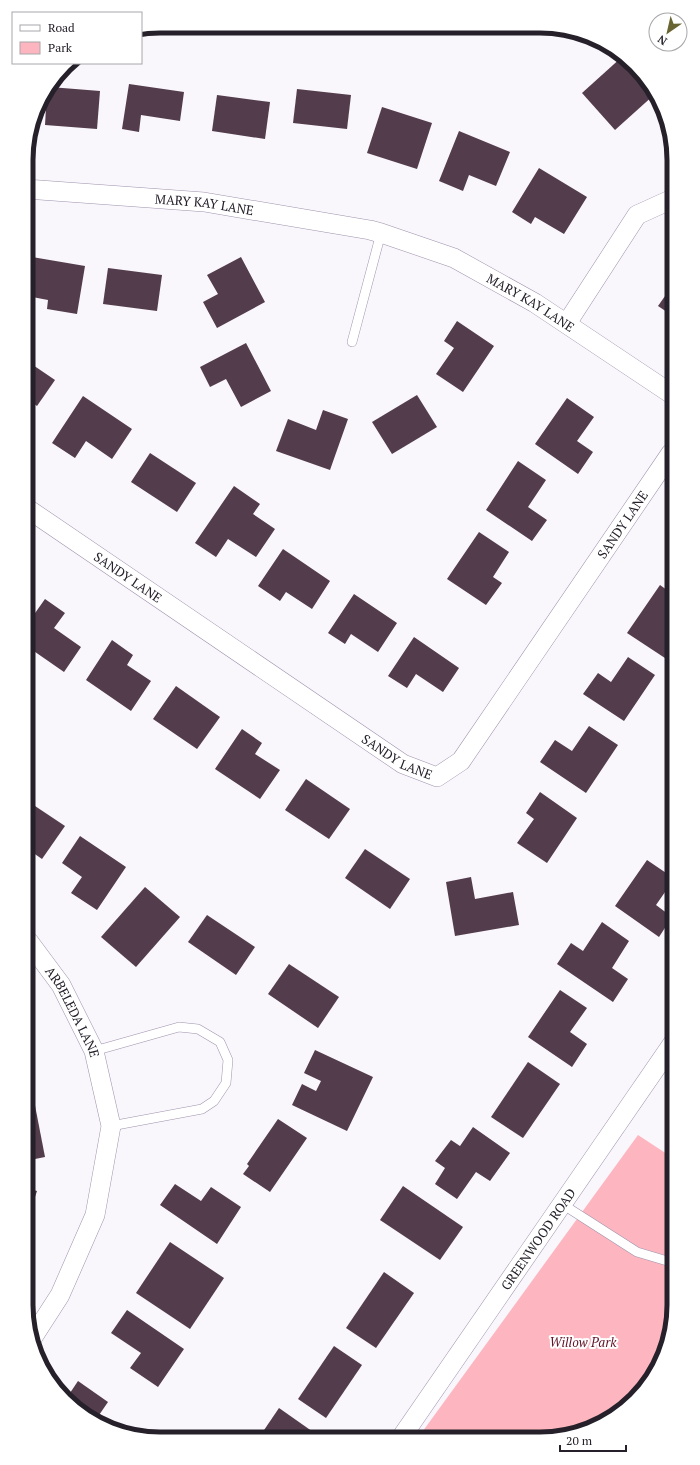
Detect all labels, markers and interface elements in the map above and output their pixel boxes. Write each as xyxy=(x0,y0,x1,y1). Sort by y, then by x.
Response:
legend xyxy=(12,12,142,64)
north arrow xyxy=(648,12,688,52)
text: Road xyxy=(48,20,75,35)
text: N xyxy=(654,32,670,48)
text: Park xyxy=(48,40,73,55)
street label: MARY KAY LANE xyxy=(154,189,255,219)
street label: MARY KAY LANE xyxy=(484,269,578,336)
street label: SANDY LANE xyxy=(593,487,652,562)
street label: SANDY LANE xyxy=(90,547,166,607)
street label: SANDY LANE xyxy=(358,730,435,783)
street label: ARBELEDA LANE xyxy=(41,963,104,1059)
street label: GREENWOOD ROAD xyxy=(496,1184,580,1294)
park label: Willow Park xyxy=(549,1333,617,1351)
scale bar xyxy=(560,1427,626,1453)
text: 20 m xyxy=(566,1433,593,1448)

